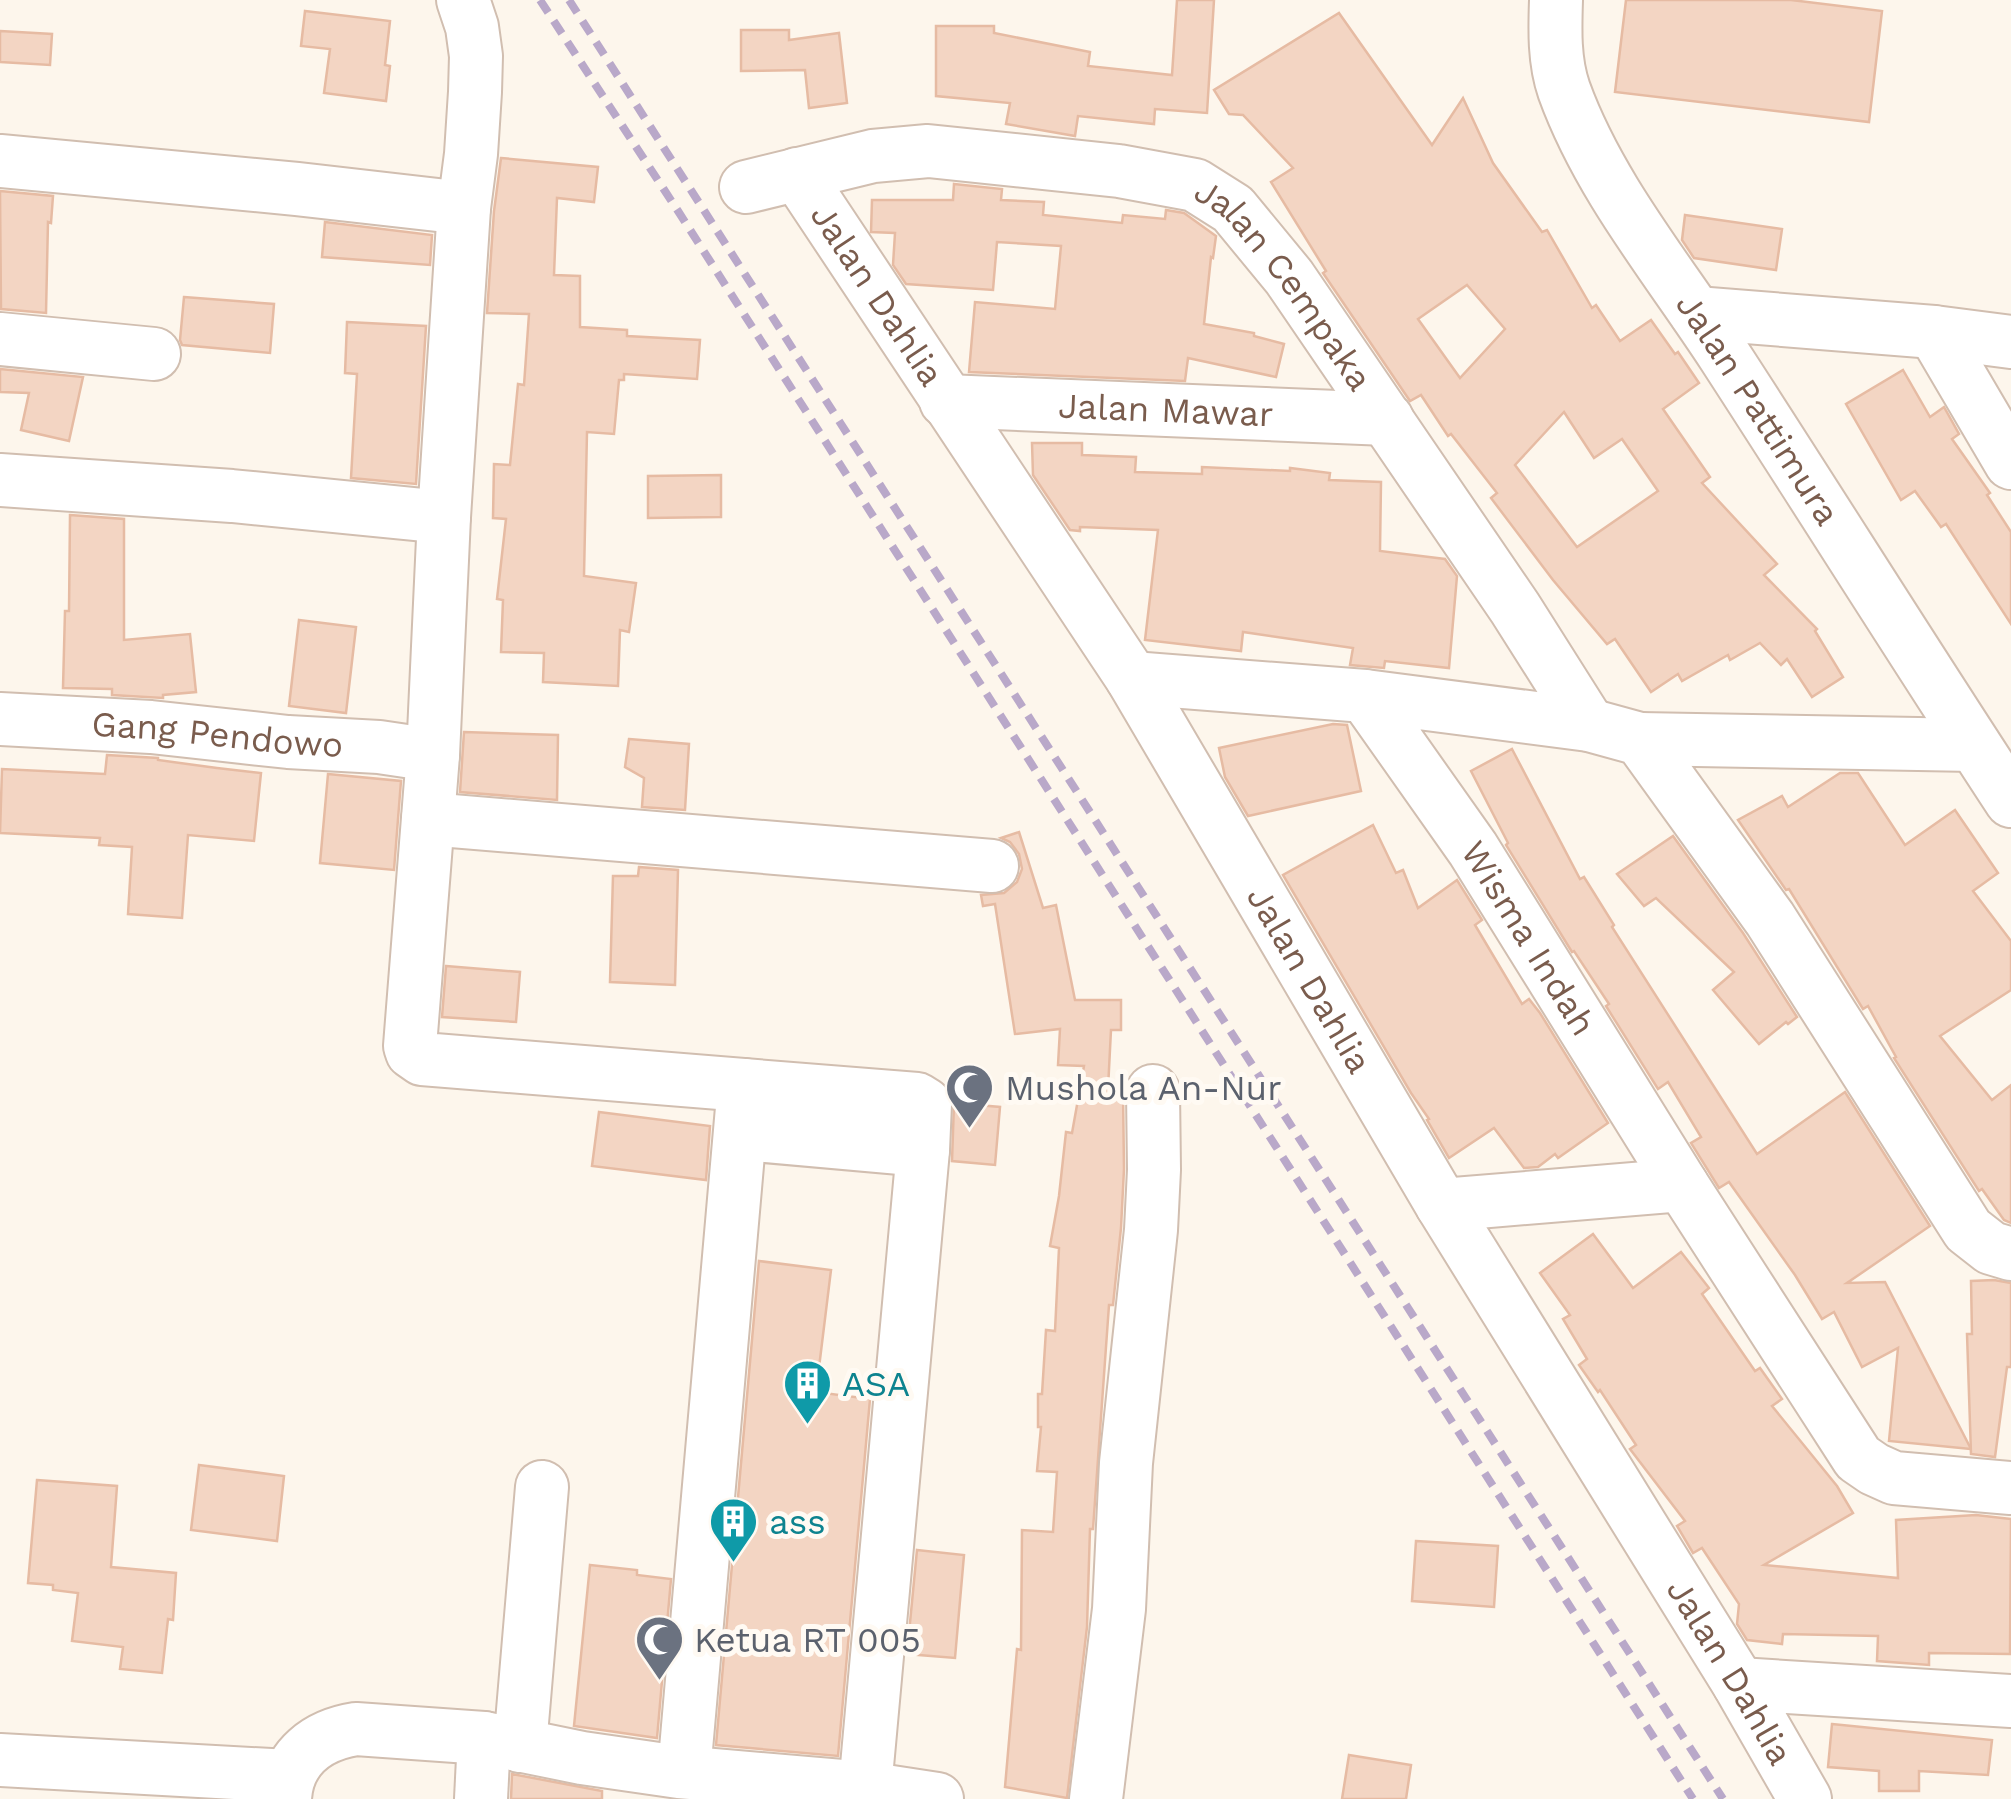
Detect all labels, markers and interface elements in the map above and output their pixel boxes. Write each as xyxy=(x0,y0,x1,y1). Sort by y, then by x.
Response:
street label: Jalan Cempaka xyxy=(1187,169,1381,398)
street label: Jalan Dahlia xyxy=(802,196,953,394)
street label: Jalan Pattimura xyxy=(1667,285,1849,533)
street label: Jalan Mawar xyxy=(1057,385,1274,435)
street label: Gang Pendowo xyxy=(91,703,344,766)
street label: Wisma Indah xyxy=(1452,833,1605,1043)
street label: Jalan Dahlia xyxy=(1238,878,1381,1081)
mosque icon: Mushola An-Nur xyxy=(944,1062,996,1130)
place label: Mushola An-Nur xyxy=(1005,1067,1281,1109)
building icon: ASA xyxy=(781,1358,833,1426)
place label: ASA xyxy=(842,1363,910,1405)
building icon: ass xyxy=(708,1496,760,1564)
place label: ass xyxy=(769,1501,826,1543)
street label: Jalan Dahlia xyxy=(1658,1571,1802,1772)
mosque icon: Ketua RT 005 xyxy=(633,1614,685,1682)
place label: Ketua RT 005 xyxy=(694,1619,921,1661)

